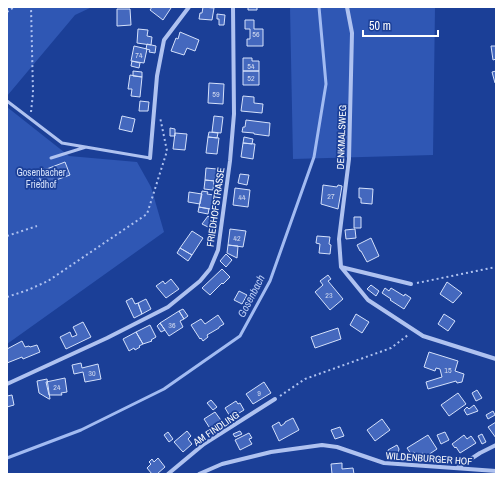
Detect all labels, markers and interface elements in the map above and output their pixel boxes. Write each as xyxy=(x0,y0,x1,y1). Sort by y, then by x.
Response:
scale bar xyxy=(363,12,438,38)
text: 50 m xyxy=(369,18,391,34)
house number: 56 xyxy=(252,29,260,39)
house number: 74 xyxy=(135,50,143,60)
house number: 54 xyxy=(247,61,255,71)
house number: 52 xyxy=(247,73,255,83)
house number: 59 xyxy=(212,89,220,99)
street label: DENKMALSWEG xyxy=(334,104,349,170)
park label: Gosenbacher Friedhof xyxy=(16,166,66,191)
street label: FRIEDHOFSTRASSE xyxy=(203,166,228,248)
house number: 27 xyxy=(327,191,335,201)
house number: 44 xyxy=(238,192,246,202)
house number: 42 xyxy=(233,233,241,243)
water label: Gosenbach xyxy=(234,272,268,320)
house number: 23 xyxy=(325,290,333,300)
house number: 36 xyxy=(168,320,176,330)
house number: 15 xyxy=(444,365,452,375)
house number: 30 xyxy=(88,368,96,378)
house number: 24 xyxy=(53,382,61,392)
house number: 9 xyxy=(257,388,261,398)
street label: AM FINDLING xyxy=(190,408,242,449)
street label: WILDENBURGER HOF xyxy=(385,449,473,468)

